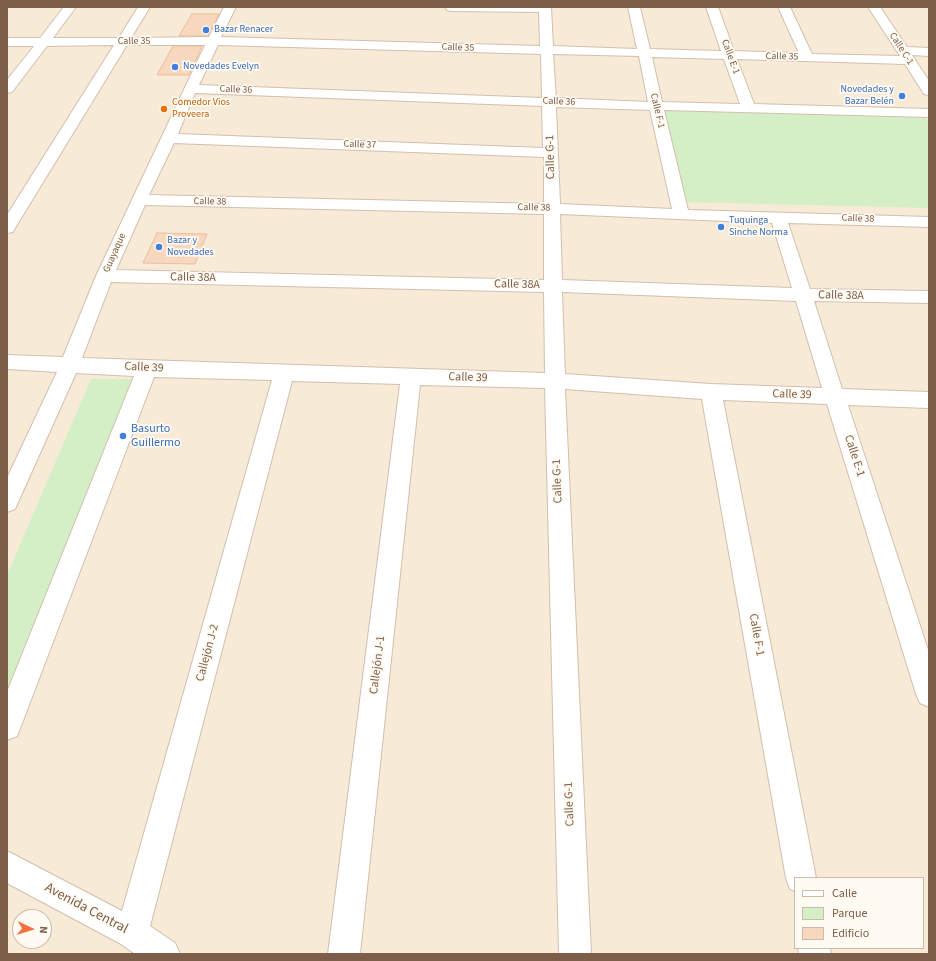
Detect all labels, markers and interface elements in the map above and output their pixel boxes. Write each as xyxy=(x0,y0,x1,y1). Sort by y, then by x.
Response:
place label: Bazar Renacer xyxy=(214,24,273,36)
marker: Bazar Renacer xyxy=(201,25,211,35)
street label: Calle C-1 xyxy=(886,30,916,68)
street label: Calle 35 xyxy=(118,36,150,48)
street label: Calle E-1 xyxy=(718,38,742,76)
street label: Calle 35 xyxy=(441,41,475,55)
street label: Calle 35 xyxy=(766,51,798,63)
place label: Novedades Evelyn xyxy=(183,61,259,73)
marker: Novedades Evelyn xyxy=(170,62,180,72)
street label: Calle 36 xyxy=(219,83,253,97)
place label: Novedades y Bazar Belén xyxy=(841,84,894,108)
marker: Novedades y Bazar Belén xyxy=(897,91,907,101)
street label: Calle F-1 xyxy=(647,92,667,130)
street label: Calle 36 xyxy=(542,95,576,109)
place label: Comedor Vios Proveera xyxy=(172,97,230,120)
marker: Comedor Vios Proveera xyxy=(159,104,169,114)
street label: Calle G-1 xyxy=(543,135,559,179)
street label: Calle 37 xyxy=(343,138,377,152)
street label: Calle 38 xyxy=(194,196,226,208)
street label: Calle 38 xyxy=(518,202,550,214)
street label: Calle 38 xyxy=(841,212,875,226)
place label: Tuquinga Sinche Norma xyxy=(729,215,788,238)
marker: Tuquinga Sinche Norma xyxy=(716,222,726,232)
street label: Guayaque xyxy=(101,231,129,275)
place label: Bazar y Novedades xyxy=(167,235,214,258)
marker: Bazar y Novedades xyxy=(154,242,164,252)
street label: Calle 38A xyxy=(170,270,216,286)
street label: Calle 38A xyxy=(494,277,540,293)
street label: Calle 38A xyxy=(818,288,864,304)
street label: Calle 39 xyxy=(124,360,164,376)
street label: Calle 39 xyxy=(448,370,488,386)
street label: Calle 39 xyxy=(772,387,812,403)
place label: Basurto Guillermo xyxy=(131,422,181,450)
marker: Basurto Guillermo xyxy=(118,431,128,441)
street label: Calle E-1 xyxy=(840,433,868,479)
street label: Calle G-1 xyxy=(550,459,566,503)
street label: Calle F-1 xyxy=(745,613,767,657)
street label: Callejón J-2 xyxy=(193,623,223,683)
street label: Callejón J-1 xyxy=(367,635,389,695)
street label: Calle G-1 xyxy=(562,782,578,826)
legend xyxy=(794,877,924,949)
street label: Avenida Central xyxy=(41,880,131,938)
text: Calle xyxy=(832,885,857,902)
text: Parque xyxy=(832,905,868,922)
north arrow xyxy=(12,909,52,949)
text: Edificio xyxy=(832,925,869,942)
text: N xyxy=(36,926,51,934)

